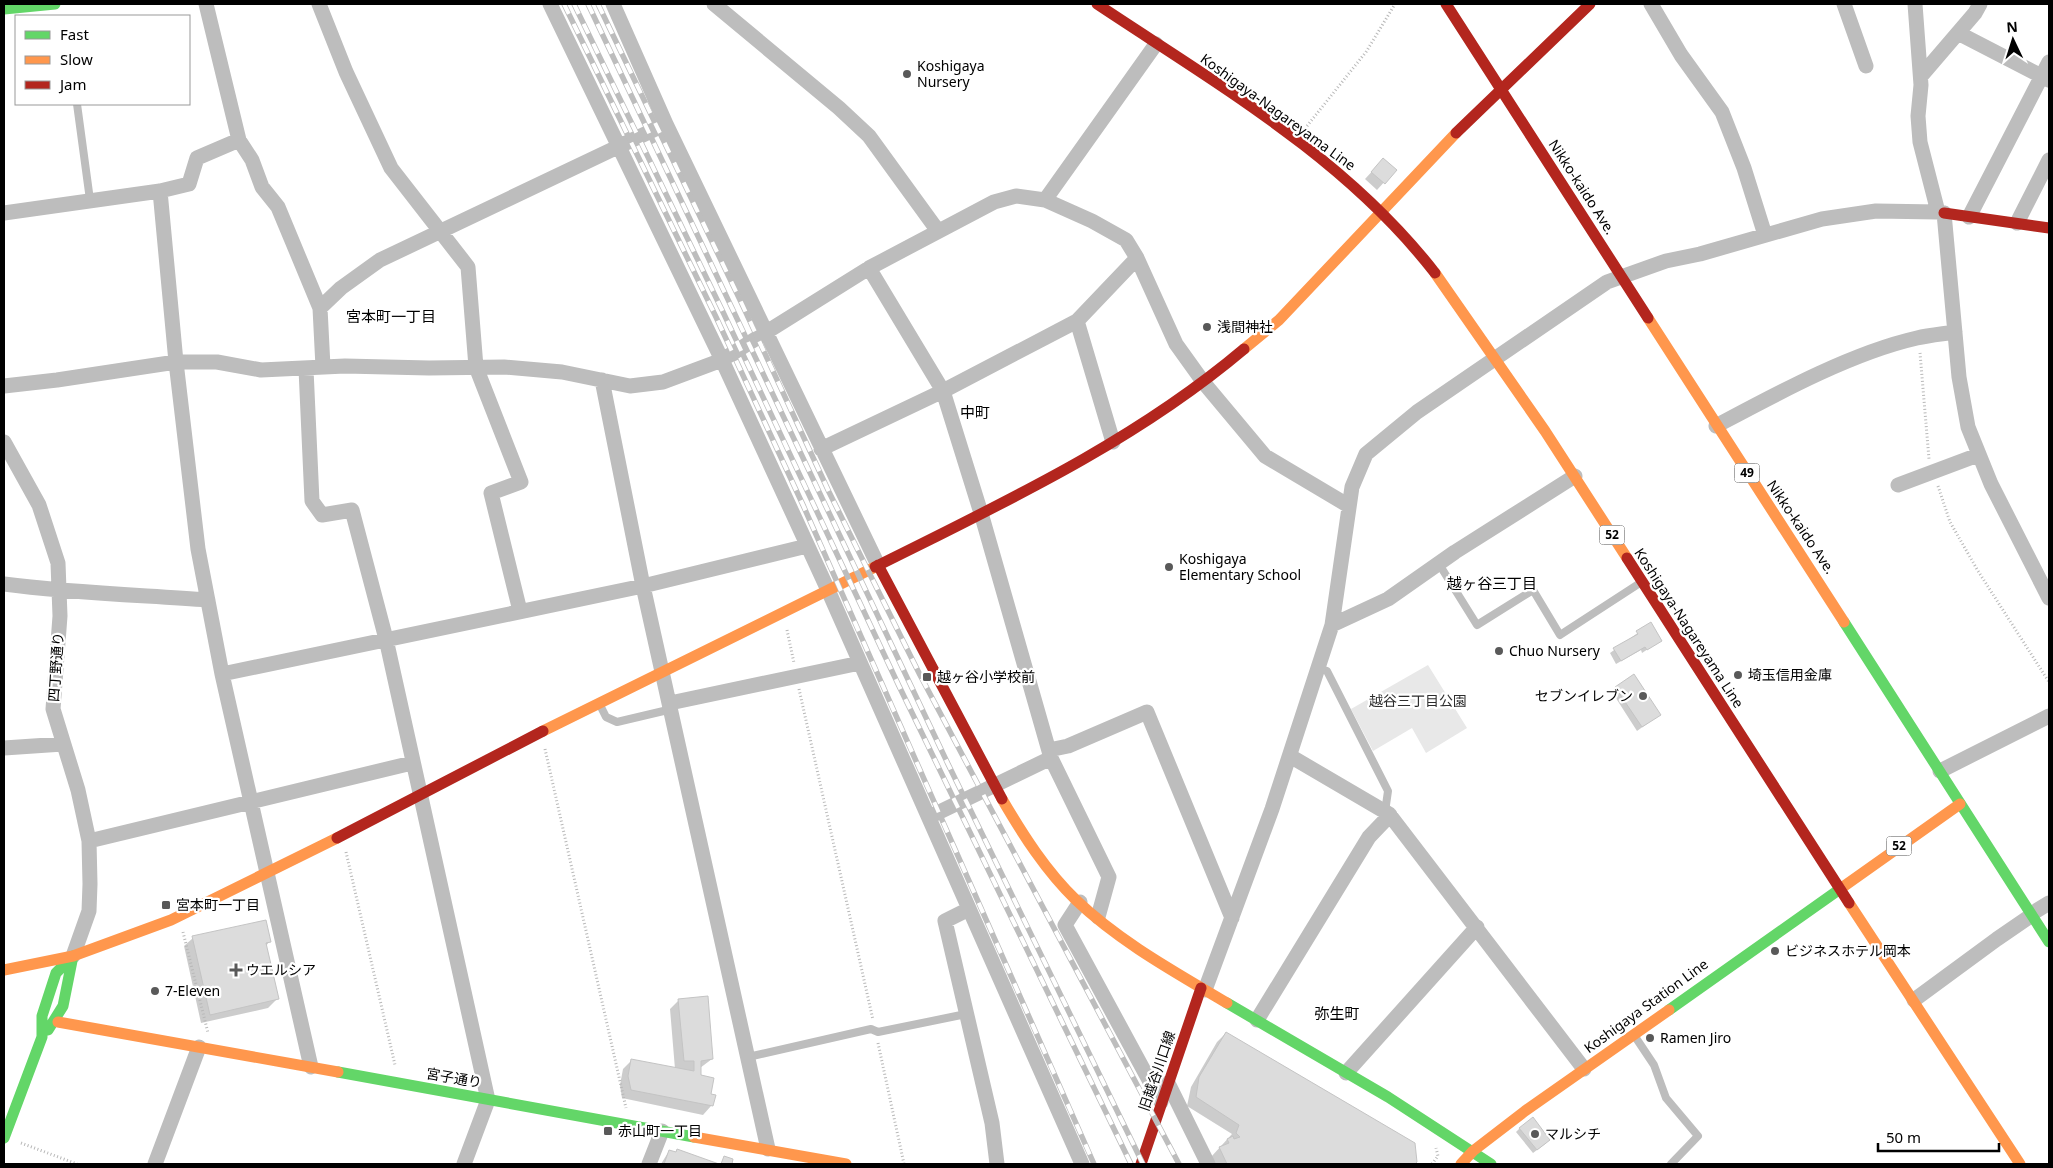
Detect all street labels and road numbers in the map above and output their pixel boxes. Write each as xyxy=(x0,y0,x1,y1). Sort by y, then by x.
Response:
street label: Koshigaya-Nagareyama Line xyxy=(1197,49,1360,174)
street label: Nikko-kaido Ave. xyxy=(1545,136,1620,238)
road number: 49 xyxy=(1734,463,1760,482)
street label: Nikko-kaido Ave. xyxy=(1763,476,1840,577)
road number: 52 xyxy=(1600,526,1624,544)
street label: Koshigaya-Nagareyama Line xyxy=(1630,544,1748,711)
street label: 四丁野通り xyxy=(44,631,67,703)
road number: 52 xyxy=(1886,836,1912,856)
street label: Koshigaya Station Line xyxy=(1580,954,1712,1057)
street label: 旧越谷川口線 xyxy=(1134,1028,1179,1114)
street label: 宮子通り xyxy=(425,1063,483,1092)

